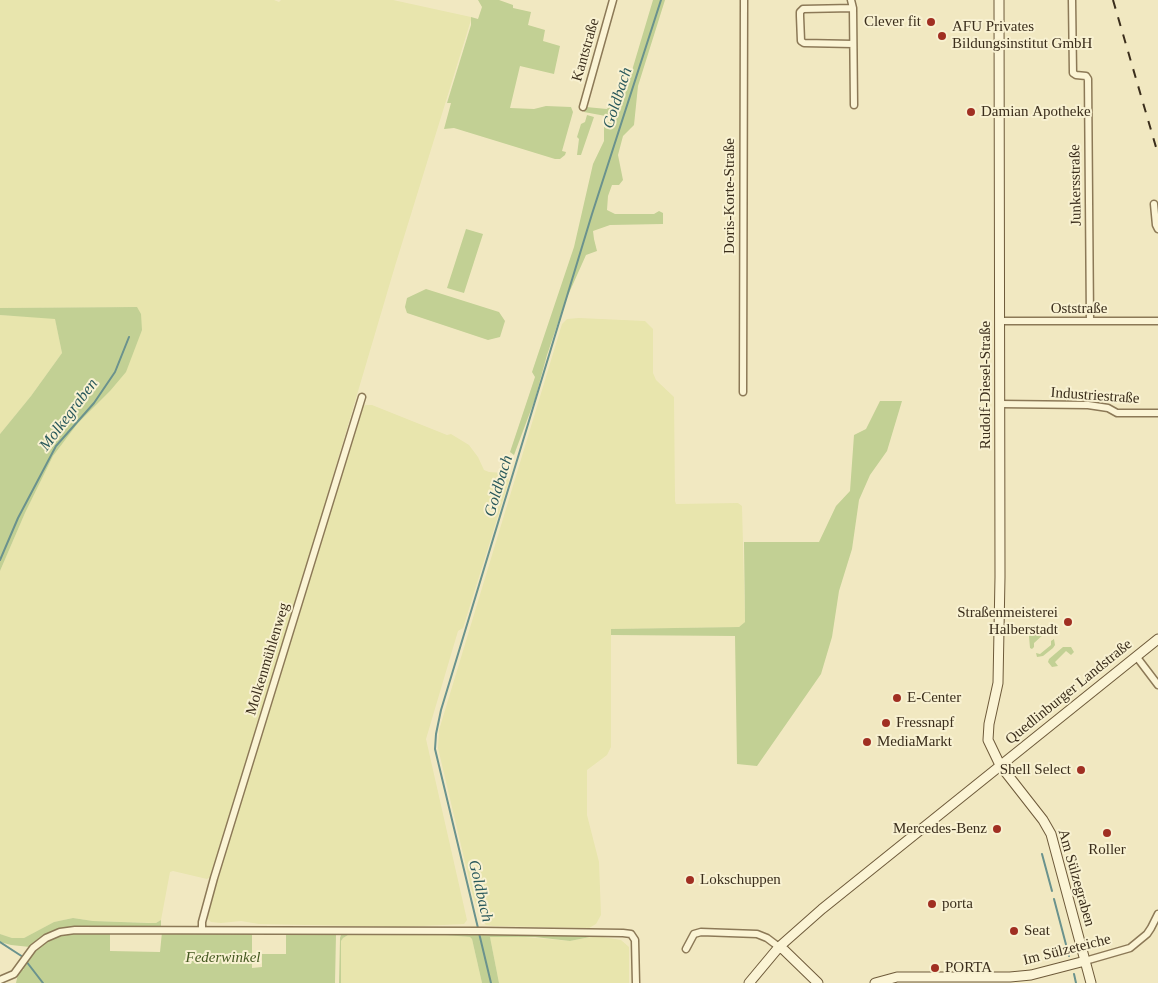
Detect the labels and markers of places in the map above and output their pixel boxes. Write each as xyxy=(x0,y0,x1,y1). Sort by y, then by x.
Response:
place label: Clever fit xyxy=(864,13,921,31)
marker: Clever fit xyxy=(925,16,937,28)
place label: AFU Privates Bildungsinstitut GmbH xyxy=(952,18,1092,53)
marker: AFU Privates Bildungsinstitut GmbH xyxy=(936,30,948,42)
place label: Damian Apotheke xyxy=(981,103,1091,121)
marker: Damian Apotheke xyxy=(965,106,977,118)
place label: Straßenmeisterei Halberstadt xyxy=(957,604,1058,639)
marker: Straßenmeisterei Halberstadt xyxy=(1062,616,1074,628)
place label: E-Center xyxy=(907,689,961,707)
marker: E-Center xyxy=(891,692,903,704)
place label: Fressnapf xyxy=(896,714,954,732)
marker: Fressnapf xyxy=(880,717,892,729)
place label: MediaMarkt xyxy=(877,733,952,751)
marker: MediaMarkt xyxy=(861,736,873,748)
place label: Shell Select xyxy=(1000,761,1071,779)
marker: Shell Select xyxy=(1075,764,1087,776)
place label: Mercedes-Benz xyxy=(893,820,987,838)
marker: Mercedes-Benz xyxy=(991,823,1003,835)
marker: Roller xyxy=(1101,827,1113,839)
place label: Roller xyxy=(1088,841,1126,859)
place label: Lokschuppen xyxy=(700,871,781,889)
marker: Lokschuppen xyxy=(684,874,696,886)
place label: porta xyxy=(942,895,973,913)
marker: porta xyxy=(926,898,938,910)
place label: Seat xyxy=(1024,922,1050,940)
marker: Seat xyxy=(1008,925,1020,937)
place label: PORTA xyxy=(945,959,992,977)
marker: PORTA xyxy=(929,962,941,974)

